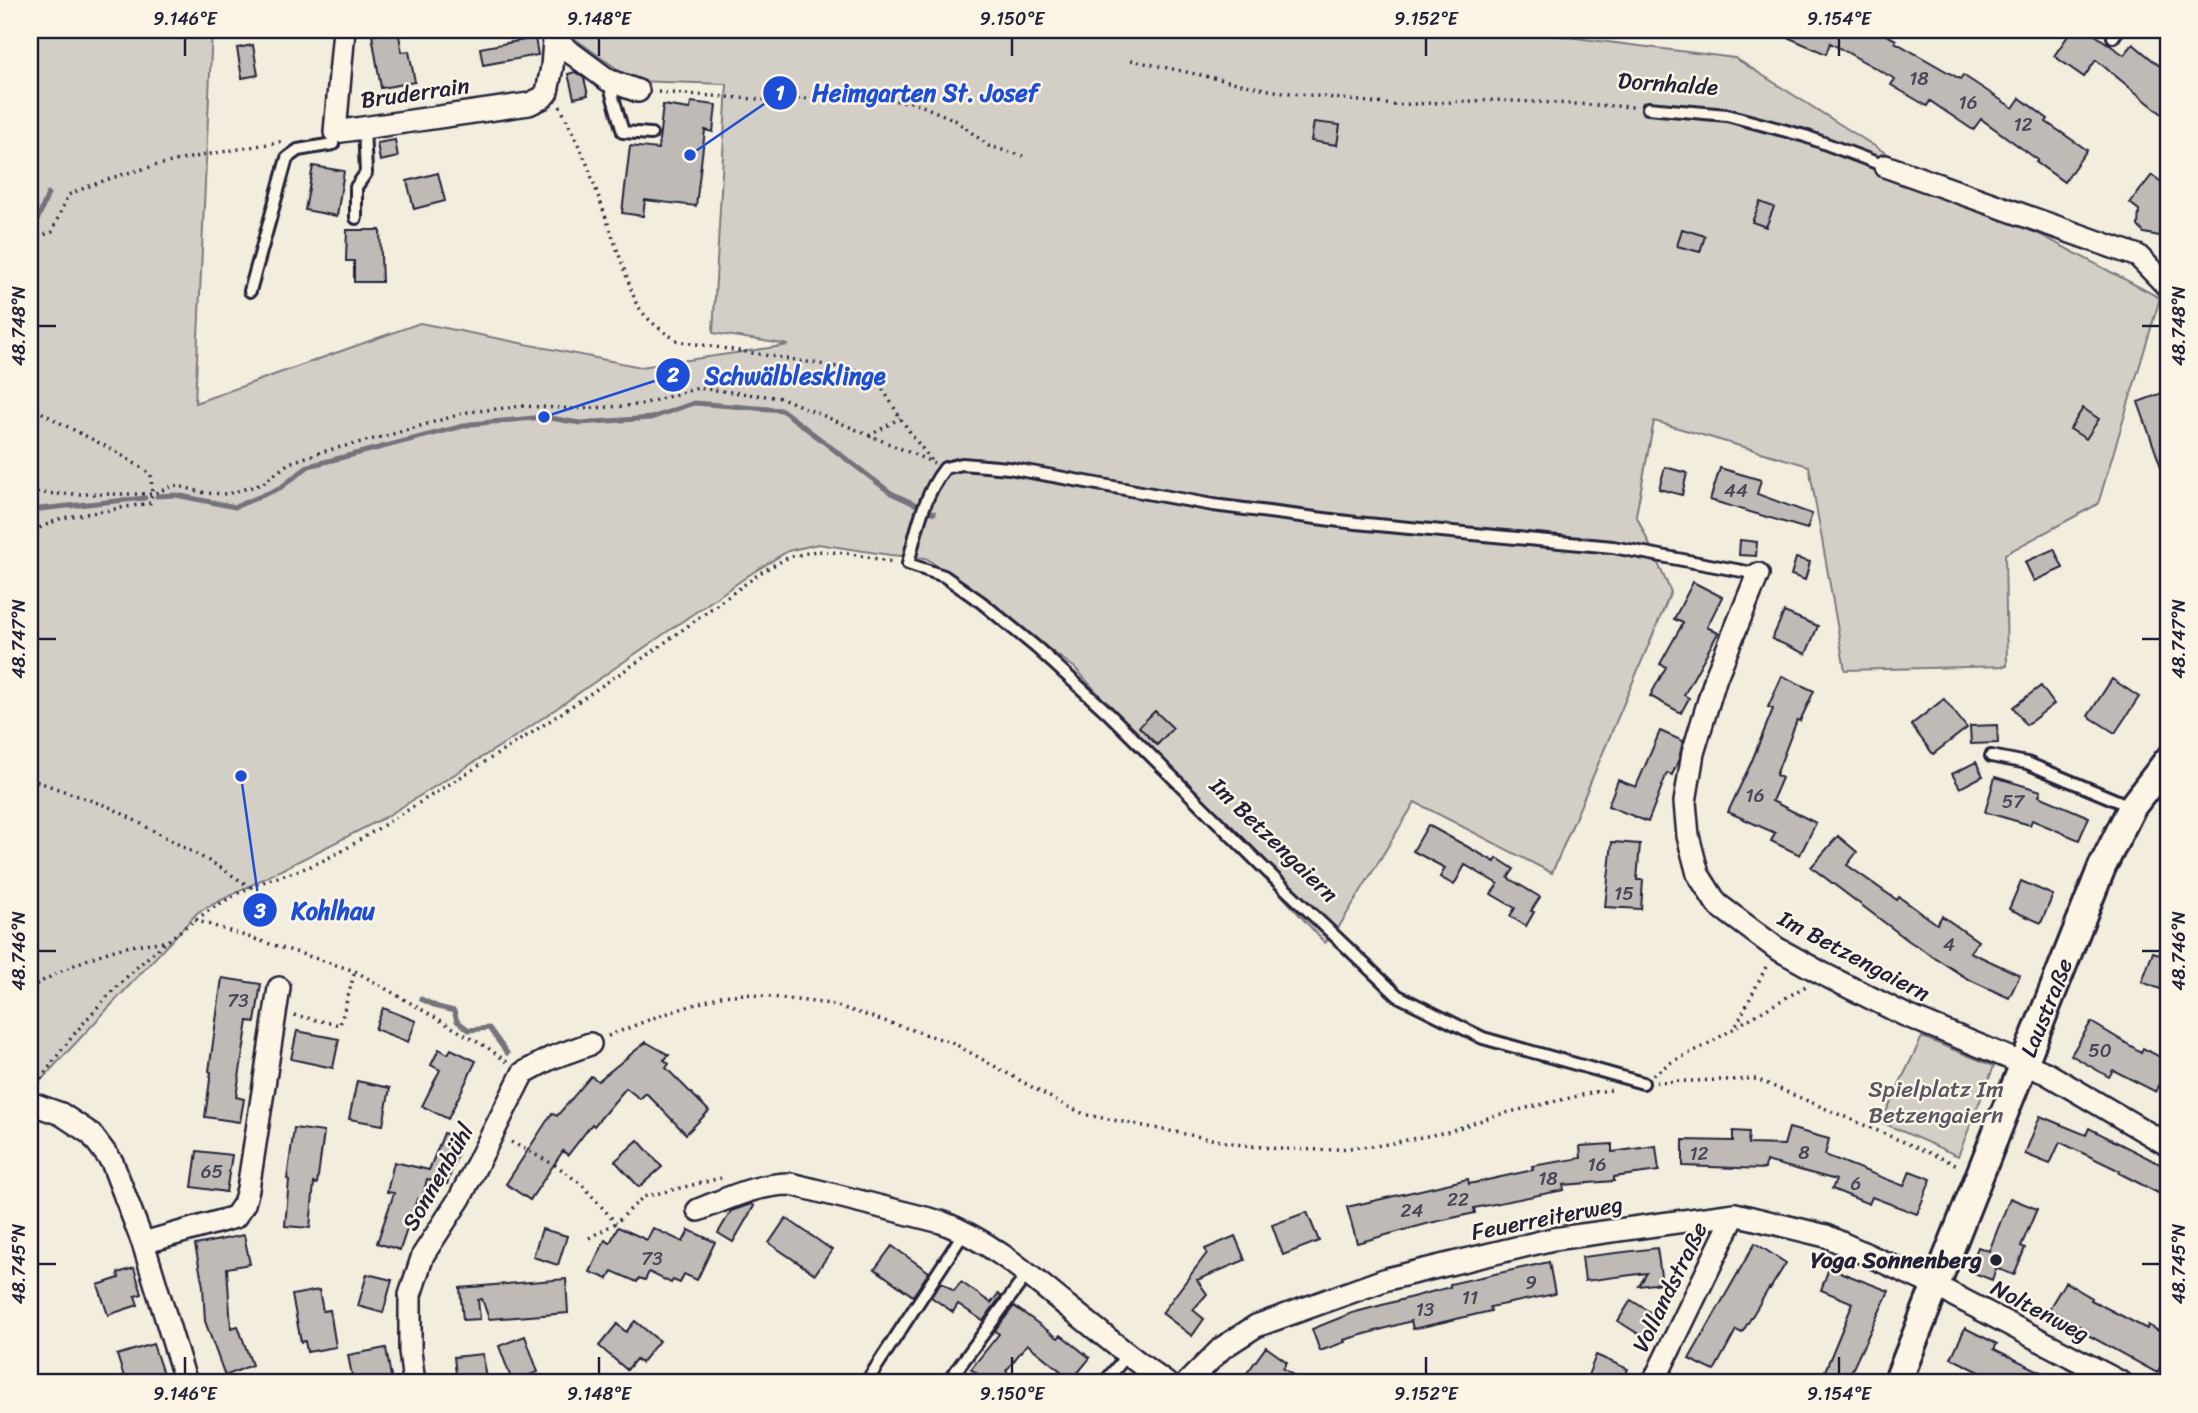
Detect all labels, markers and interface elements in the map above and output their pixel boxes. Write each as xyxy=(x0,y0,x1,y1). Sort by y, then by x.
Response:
text: 9.146°E xyxy=(153,3,218,35)
text: 9.148°E xyxy=(567,3,632,35)
text: 9.150°E xyxy=(980,3,1045,35)
text: 9.152°E xyxy=(1394,3,1459,35)
text: 9.154°E xyxy=(1807,3,1872,35)
street label: Dornhalde xyxy=(1616,60,1720,108)
house number: 18 xyxy=(1909,62,1929,95)
street label: Bruderrain xyxy=(358,65,472,121)
callout: Heimgarten St. Josef xyxy=(763,70,1053,115)
text: Heimgarten St. Josef xyxy=(812,72,1042,114)
text: 1 xyxy=(775,74,785,112)
house number: 16 xyxy=(1959,86,1977,119)
house number: 12 xyxy=(2013,108,2033,141)
text: 48.748°N xyxy=(3,285,35,366)
text: 48.748°N xyxy=(2163,285,2195,366)
callout: Schwälblesklinge xyxy=(655,353,899,398)
text: Schwälblesklinge xyxy=(704,355,886,397)
text: 2 xyxy=(666,356,679,394)
house number: 44 xyxy=(1724,474,1748,507)
text: 48.747°N xyxy=(3,599,35,679)
text: 48.747°N xyxy=(2163,599,2195,679)
street label: Im Betzengaiern xyxy=(1199,766,1348,913)
house number: 16 xyxy=(1746,779,1764,812)
house number: 57 xyxy=(2002,785,2025,818)
house number: 15 xyxy=(1614,877,1634,910)
callout: Kohlhau xyxy=(242,888,389,933)
text: Kohlhau xyxy=(290,890,375,932)
text: 3 xyxy=(253,892,266,930)
street label: Im Betzengaiern xyxy=(1770,898,1938,1013)
text: 48.746°N xyxy=(3,911,35,991)
text: 48.746°N xyxy=(2163,911,2195,991)
house number: 4 xyxy=(1943,928,1955,961)
street label: Laustraße xyxy=(2008,952,2084,1063)
house number: 73 xyxy=(227,984,249,1017)
house number: 50 xyxy=(2088,1034,2112,1067)
park label: Spielplatz Im Betzengaiern xyxy=(1868,1069,2004,1136)
street label: Sonnenbühl xyxy=(391,1115,486,1239)
house number: 8 xyxy=(1798,1136,1810,1169)
house number: 12 xyxy=(1689,1137,1709,1170)
house number: 16 xyxy=(1588,1148,1606,1181)
house number: 65 xyxy=(201,1155,224,1188)
house number: 18 xyxy=(1538,1162,1558,1195)
house number: 6 xyxy=(1851,1167,1861,1200)
house number: 22 xyxy=(1447,1183,1469,1216)
street label: Feuerreiterweg xyxy=(1468,1183,1626,1253)
house number: 24 xyxy=(1401,1194,1424,1227)
street label: Vollandstraße xyxy=(1621,1214,1719,1359)
text: 48.745°N xyxy=(3,1223,35,1304)
text: 48.745°N xyxy=(2163,1223,2195,1304)
place label: Yoga Sonnenberg xyxy=(1811,1240,1982,1281)
house number: 73 xyxy=(641,1242,663,1275)
marker: Yoga Sonnenberg xyxy=(1988,1252,2004,1268)
house number: 9 xyxy=(1525,1266,1537,1299)
street label: Noltenweg xyxy=(1983,1268,2097,1354)
house number: 11 xyxy=(1462,1281,1478,1314)
house number: 13 xyxy=(1416,1293,1435,1326)
text: 9.146°E xyxy=(153,1378,218,1410)
text: 9.148°E xyxy=(567,1378,632,1410)
text: 9.150°E xyxy=(980,1378,1045,1410)
text: 9.152°E xyxy=(1394,1378,1459,1410)
text: 9.154°E xyxy=(1807,1378,1872,1410)

